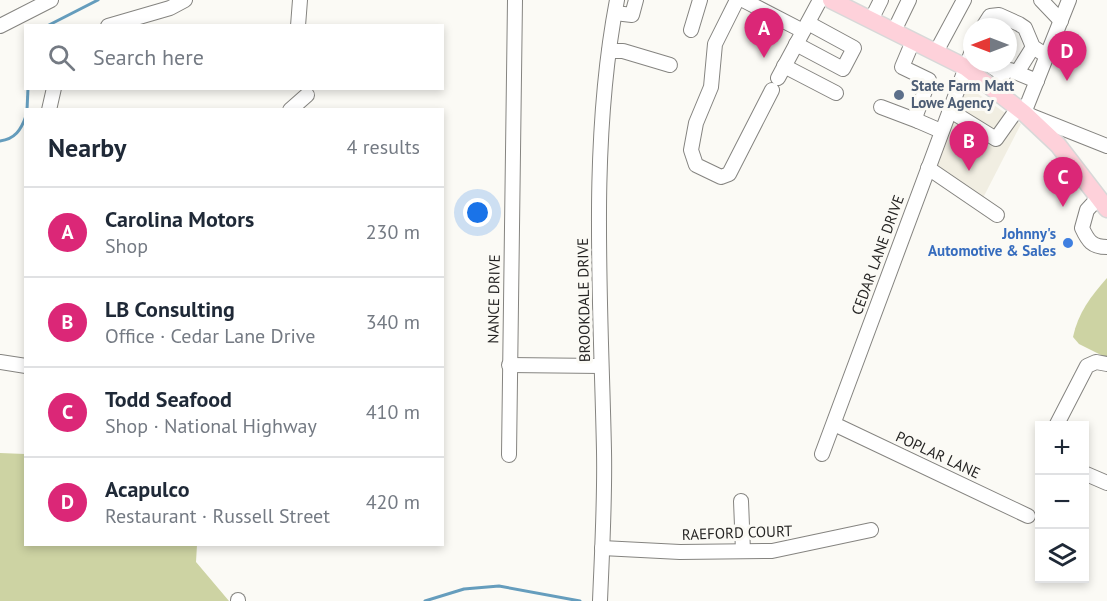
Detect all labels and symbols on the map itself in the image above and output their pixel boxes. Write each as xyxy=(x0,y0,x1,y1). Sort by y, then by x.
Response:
pin: A xyxy=(744,8,783,58)
north arrow xyxy=(963,18,1017,72)
pin: D xyxy=(1048,32,1086,81)
place label: State Farm Matt Lowe Agency xyxy=(911,76,1015,112)
marker: State Farm Matt Lowe Agency xyxy=(892,88,906,102)
pin: B xyxy=(950,122,988,171)
pin: C xyxy=(1044,158,1082,207)
street label: CEDAR LANE DRIVE xyxy=(847,192,908,317)
your location xyxy=(463,198,492,227)
place label: Johnny's Automotive & Sales xyxy=(928,224,1056,260)
marker: Johnny's Automotive & Sales xyxy=(1061,236,1075,250)
street label: BROOKDALE DRIVE xyxy=(573,238,594,362)
street label: NANCE DRIVE xyxy=(483,254,504,344)
street label: POPLAR LANE xyxy=(893,427,984,482)
street label: RAEFORD COURT xyxy=(681,521,793,544)

